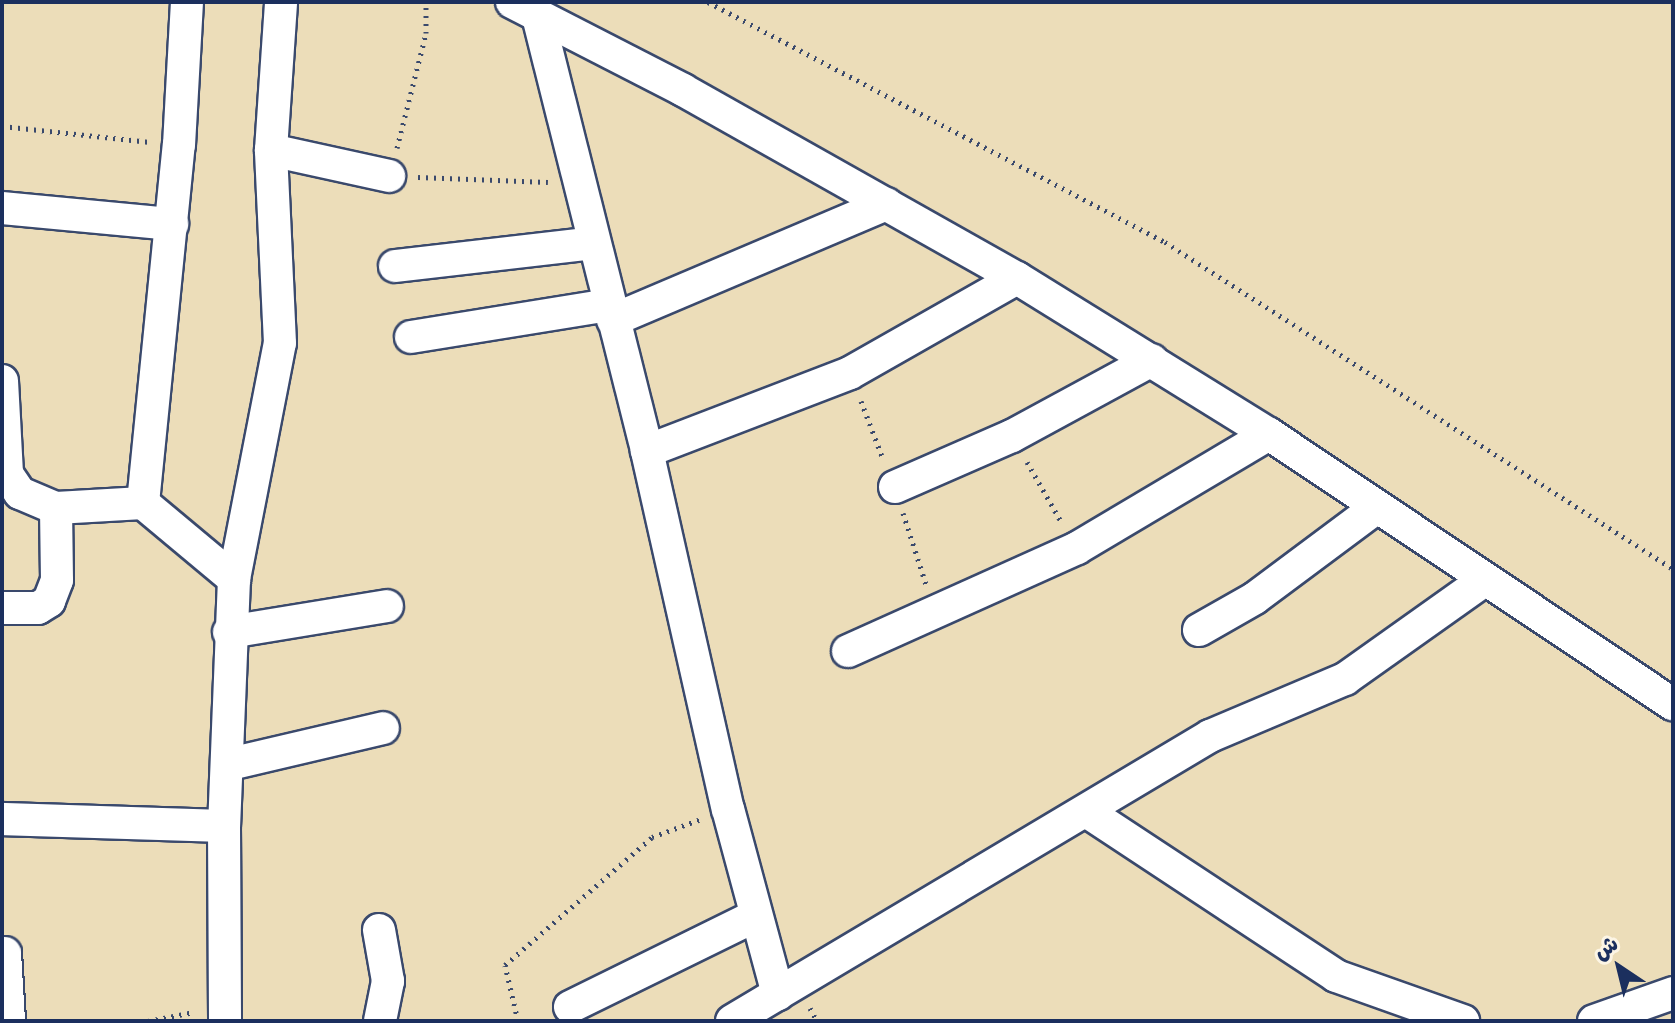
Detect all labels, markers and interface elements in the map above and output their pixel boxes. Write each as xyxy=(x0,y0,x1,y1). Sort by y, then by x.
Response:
north arrow xyxy=(1579,927,1659,1007)
text: ش xyxy=(1587,929,1623,966)

